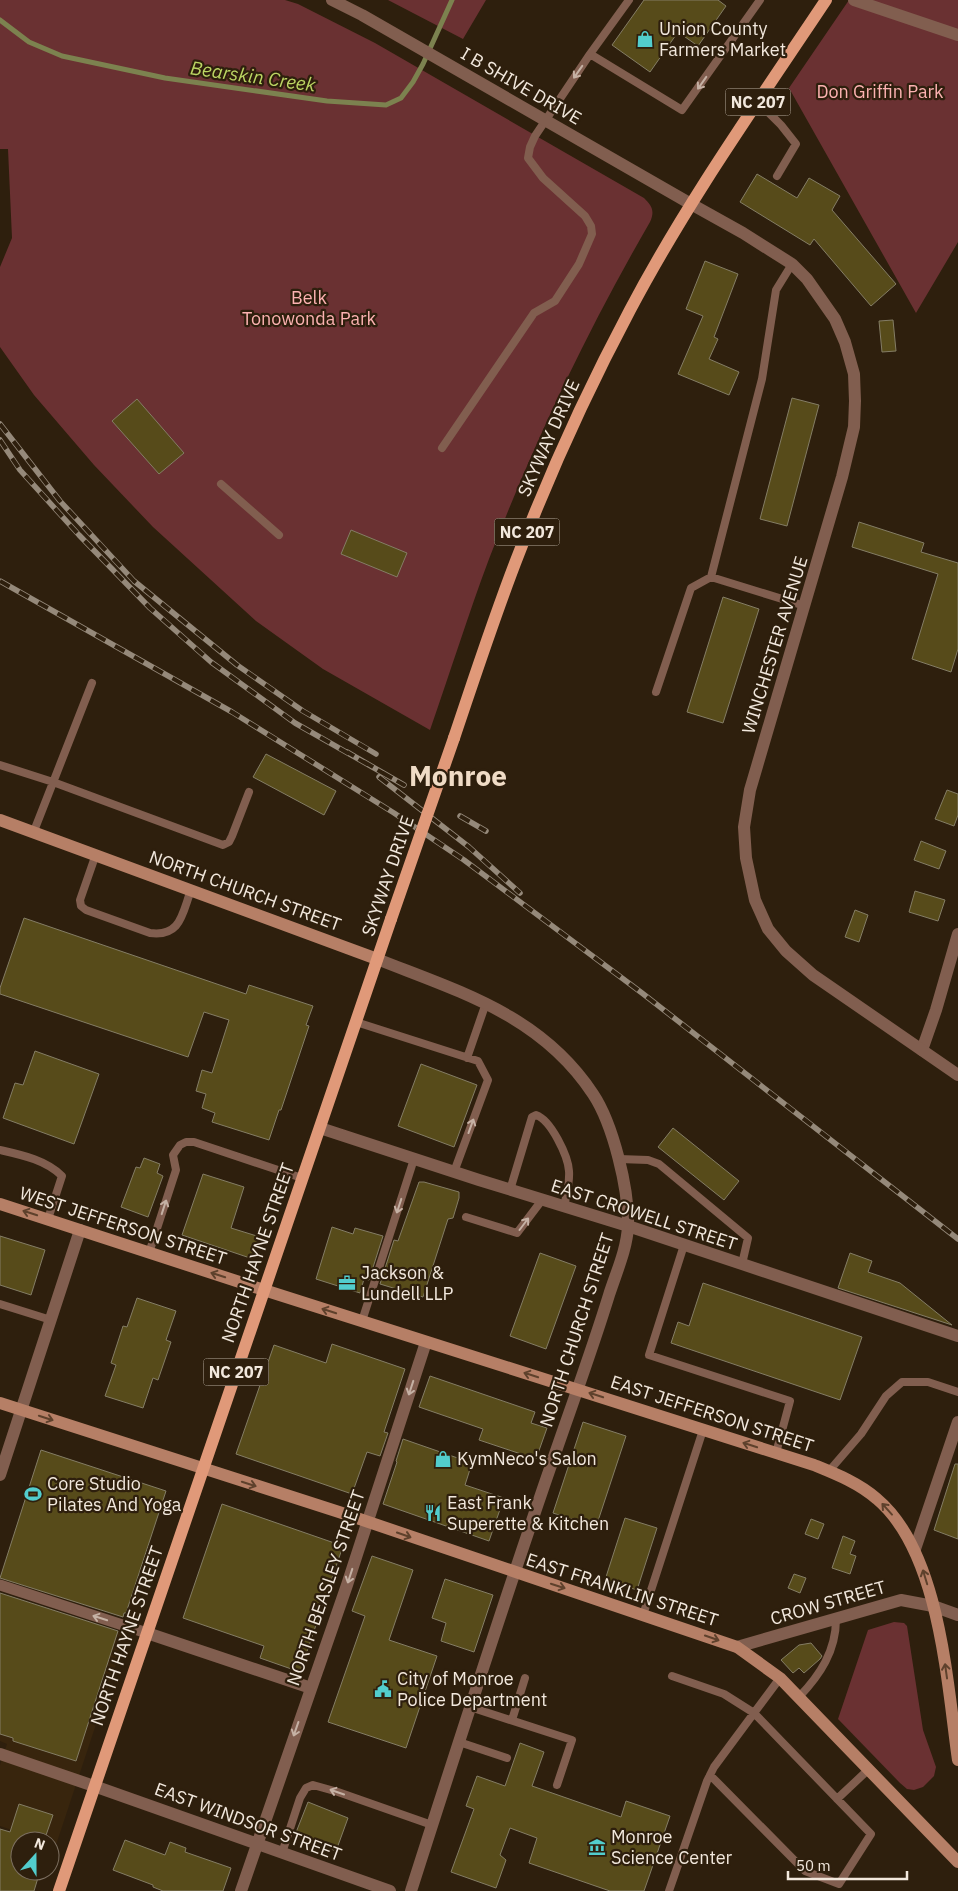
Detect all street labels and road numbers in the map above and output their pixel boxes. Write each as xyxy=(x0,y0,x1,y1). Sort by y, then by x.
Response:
street label: I B SHIVE DRIVE xyxy=(457,42,586,129)
road number: NC 207 xyxy=(726,88,790,115)
street label: SKYWAY DRIVE xyxy=(512,376,585,500)
road number: NC 207 xyxy=(494,518,560,546)
street label: WINCHESTER AVENUE xyxy=(737,553,813,737)
street label: SKYWAY DRIVE xyxy=(356,812,419,939)
street label: NORTH CHURCH STREET xyxy=(146,845,344,936)
street label: NORTH HAYNE STREET xyxy=(216,1160,299,1346)
street label: EAST CROWELL STREET xyxy=(548,1174,740,1255)
street label: WEST JEFFERSON STREET xyxy=(17,1181,230,1270)
street label: NORTH CHURCH STREET xyxy=(534,1230,619,1430)
road number: NC 207 xyxy=(204,1358,268,1385)
street label: EAST JEFFERSON STREET xyxy=(608,1370,817,1457)
street label: NORTH BEASLEY STREET xyxy=(281,1487,370,1689)
street label: NORTH HAYNE STREET xyxy=(85,1543,168,1729)
street label: EAST FRANKLIN STREET xyxy=(523,1548,721,1631)
street label: CROW STREET xyxy=(768,1575,888,1630)
street label: EAST WINDSOR STREET xyxy=(152,1777,345,1866)

